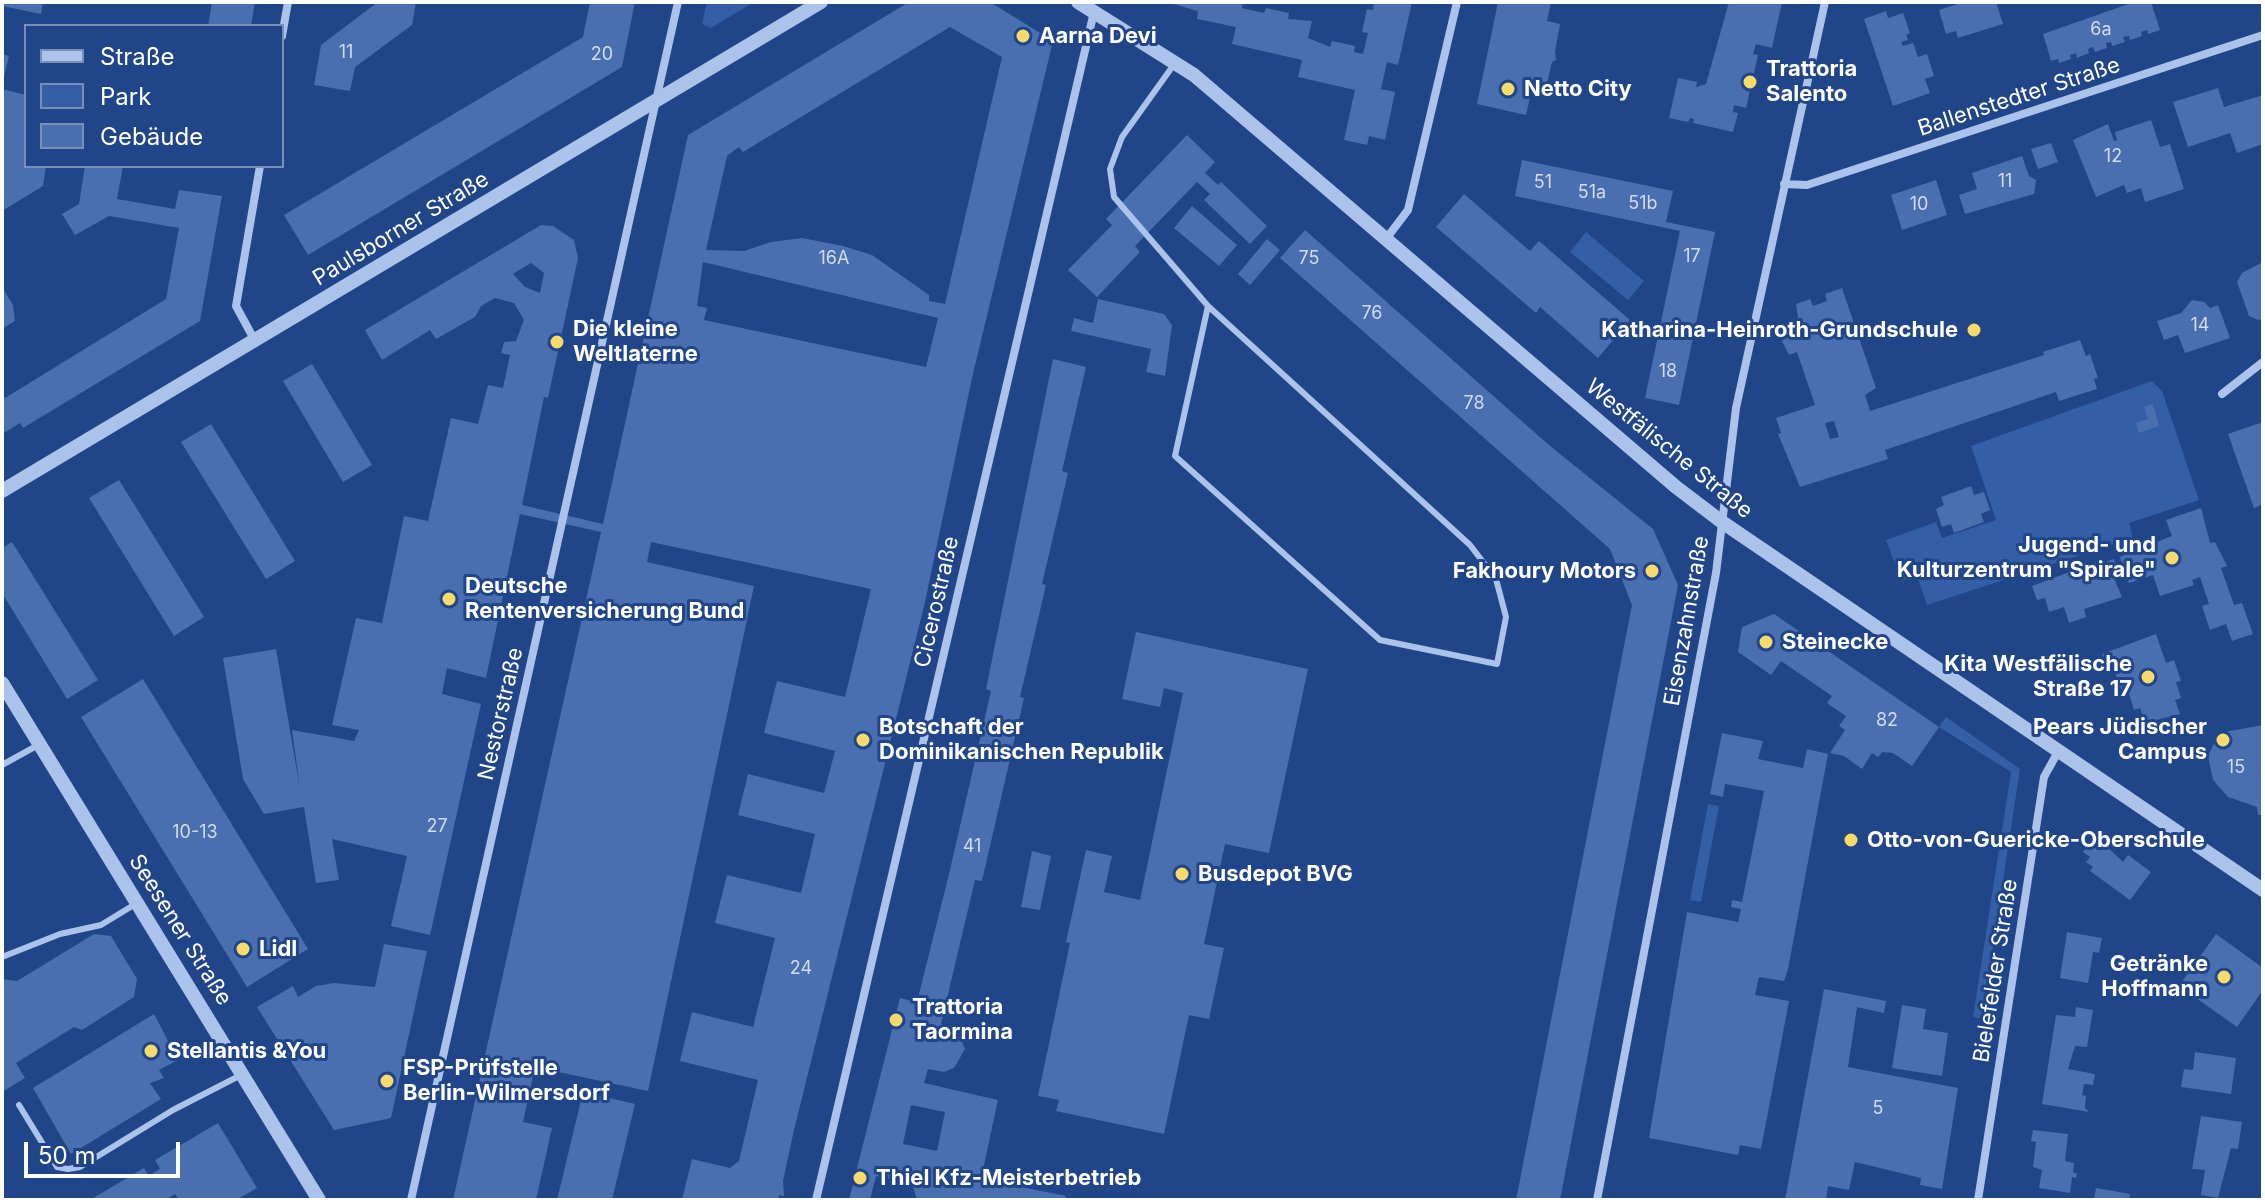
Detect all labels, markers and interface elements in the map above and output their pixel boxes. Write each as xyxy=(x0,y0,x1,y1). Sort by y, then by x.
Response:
house number: 6a xyxy=(2090,19,2112,41)
place label: Aarna Devi xyxy=(1039,23,1157,49)
legend xyxy=(24,24,284,168)
marker: Aarna Devi xyxy=(1014,27,1032,45)
text: Straße xyxy=(100,42,175,71)
house number: 11 xyxy=(339,42,353,64)
house number: 20 xyxy=(591,44,613,66)
street label: Ballenstedter Straße xyxy=(1915,52,2123,142)
place label: Trattoria Salento xyxy=(1766,56,1857,108)
marker: Trattoria Salento xyxy=(1741,73,1759,91)
place label: Netto City xyxy=(1524,76,1632,102)
marker: Netto City xyxy=(1499,80,1517,98)
text: Park xyxy=(100,82,151,111)
text: Gebäude xyxy=(100,122,203,151)
house number: 12 xyxy=(2104,146,2122,168)
street label: Paulsborner Straße xyxy=(308,166,494,292)
house number: 11 xyxy=(1998,171,2012,193)
house number: 51 xyxy=(1534,172,1552,194)
house number: 51a xyxy=(1578,182,1606,204)
house number: 51b xyxy=(1628,193,1658,215)
house number: 10 xyxy=(1910,194,1928,216)
house number: 17 xyxy=(1683,246,1701,268)
house number: 16A xyxy=(819,248,849,270)
house number: 75 xyxy=(1299,248,1319,270)
house number: 76 xyxy=(1361,303,1383,325)
house number: 14 xyxy=(2191,315,2209,337)
place label: Die kleine Weltlaterne xyxy=(573,316,698,368)
place label: Katharina-Heinroth-Grundschule xyxy=(1601,317,1958,343)
marker: Katharina-Heinroth-Grundschule xyxy=(1965,321,1983,339)
marker: Die kleine Weltlaterne xyxy=(548,333,566,351)
house number: 18 xyxy=(1659,361,1677,383)
street label: Westfälische Straße xyxy=(1580,374,1758,524)
house number: 78 xyxy=(1463,393,1485,415)
place label: Jugend- und Kulturzentrum "Spirale" xyxy=(1897,532,2156,584)
street label: Cicerostraße xyxy=(909,534,965,670)
street label: Eisenzahnstraße xyxy=(1659,534,1715,708)
marker: Jugend- und Kulturzentrum "Spirale" xyxy=(2163,549,2181,567)
place label: Fakhoury Motors xyxy=(1453,558,1636,584)
marker: Fakhoury Motors xyxy=(1643,562,1661,580)
place label: Deutsche Rentenversicherung Bund xyxy=(465,573,744,624)
marker: Deutsche Rentenversicherung Bund xyxy=(440,590,458,608)
place label: Steinecke xyxy=(1782,629,1888,655)
marker: Steinecke xyxy=(1757,633,1775,651)
street label: Nestorstraße xyxy=(473,645,529,783)
place label: Kita Westfälische Straße 17 xyxy=(1944,651,2132,702)
marker: Kita Westfälische Straße 17 xyxy=(2139,668,2157,686)
house number: 82 xyxy=(1876,710,1898,732)
place label: Botschaft der Dominikanischen Republik xyxy=(879,714,1164,766)
place label: Pears Jüdischer Campus xyxy=(2033,714,2207,766)
marker: Botschaft der Dominikanischen Republik xyxy=(854,731,872,749)
marker: Pears Jüdischer Campus xyxy=(2214,731,2232,749)
house number: 15 xyxy=(2227,757,2245,779)
house number: 27 xyxy=(426,816,448,838)
house number: 10-13 xyxy=(172,822,218,844)
place label: Otto-von-Guericke-Oberschule xyxy=(1867,827,2205,853)
marker: Otto-von-Guericke-Oberschule xyxy=(1842,831,1860,849)
house number: 41 xyxy=(963,836,981,858)
street label: Seesener Straße xyxy=(123,850,237,1010)
place label: Busdepot BVG xyxy=(1198,861,1353,887)
marker: Busdepot BVG xyxy=(1173,865,1191,883)
street label: Bielefelder Straße xyxy=(1968,877,2024,1065)
place label: Lidl xyxy=(259,936,297,962)
marker: Lidl xyxy=(234,940,252,958)
place label: Getränke Hoffmann xyxy=(2101,951,2208,1002)
house number: 24 xyxy=(790,958,812,980)
marker: Getränke Hoffmann xyxy=(2215,968,2233,986)
place label: Trattoria Taormina xyxy=(912,994,1013,1046)
marker: Trattoria Taormina xyxy=(887,1011,905,1029)
place label: Stellantis &You xyxy=(167,1038,326,1064)
marker: Stellantis &You xyxy=(142,1042,160,1060)
place label: FSP-Prüfstelle Berlin-Wilmersdorf xyxy=(403,1055,610,1106)
marker: FSP-Prüfstelle Berlin-Wilmersdorf xyxy=(378,1072,396,1090)
house number: 5 xyxy=(1873,1098,1883,1120)
scale bar xyxy=(28,1126,184,1176)
text: 50 m xyxy=(38,1141,96,1170)
place label: Thiel Kfz-Meisterbetrieb xyxy=(876,1165,1141,1191)
marker: Thiel Kfz-Meisterbetrieb xyxy=(851,1169,869,1187)

